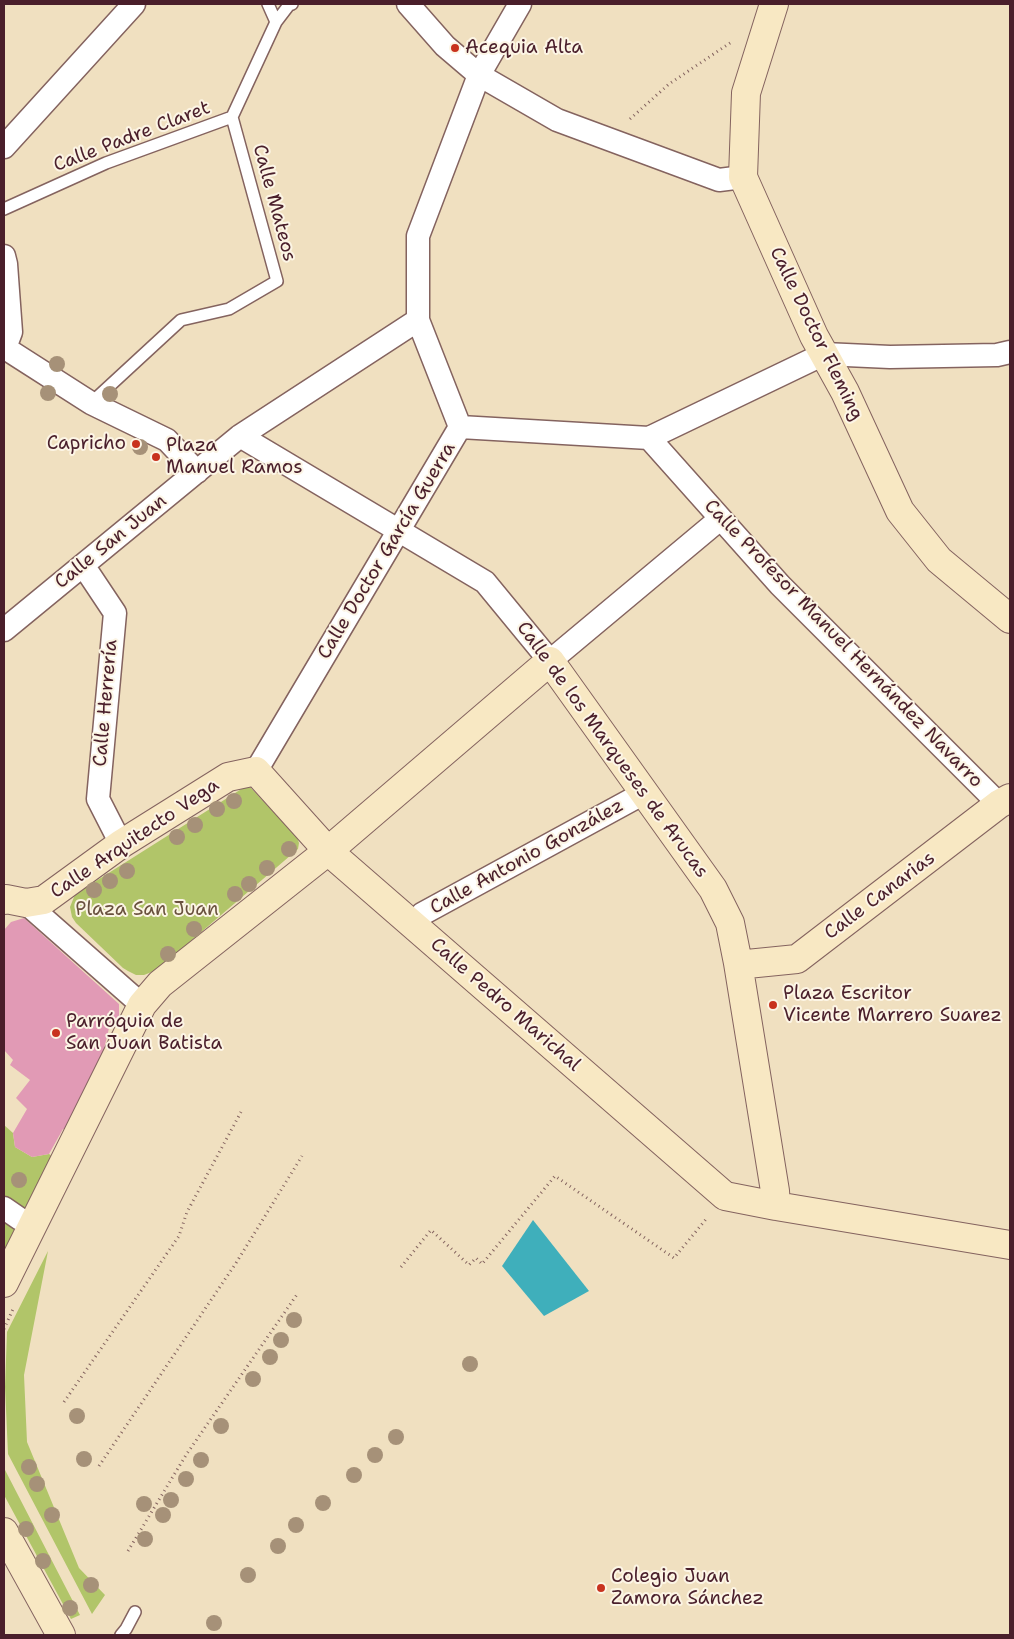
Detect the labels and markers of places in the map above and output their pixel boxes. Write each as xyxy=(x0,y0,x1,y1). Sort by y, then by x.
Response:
place label: Acequia Alta xyxy=(465,37,583,59)
marker: Acequia Alta xyxy=(449,42,461,54)
place label: Capricho xyxy=(47,433,126,455)
place label: Plaza Manuel Ramos xyxy=(166,435,303,479)
marker: Capricho xyxy=(130,438,142,450)
marker: Plaza Manuel Ramos xyxy=(150,451,162,463)
place label: Plaza Escritor Vicente Marrero Suarez xyxy=(783,983,1002,1027)
marker: Plaza Escritor Vicente Marrero Suarez xyxy=(767,999,779,1011)
place label: Parróquia de San Juan Batista xyxy=(66,1011,222,1055)
marker: Parróquia de San Juan Batista xyxy=(50,1027,62,1039)
place label: Colegio Juan Zamora Sánchez xyxy=(611,1566,764,1610)
marker: Colegio Juan Zamora Sánchez xyxy=(595,1582,607,1594)

